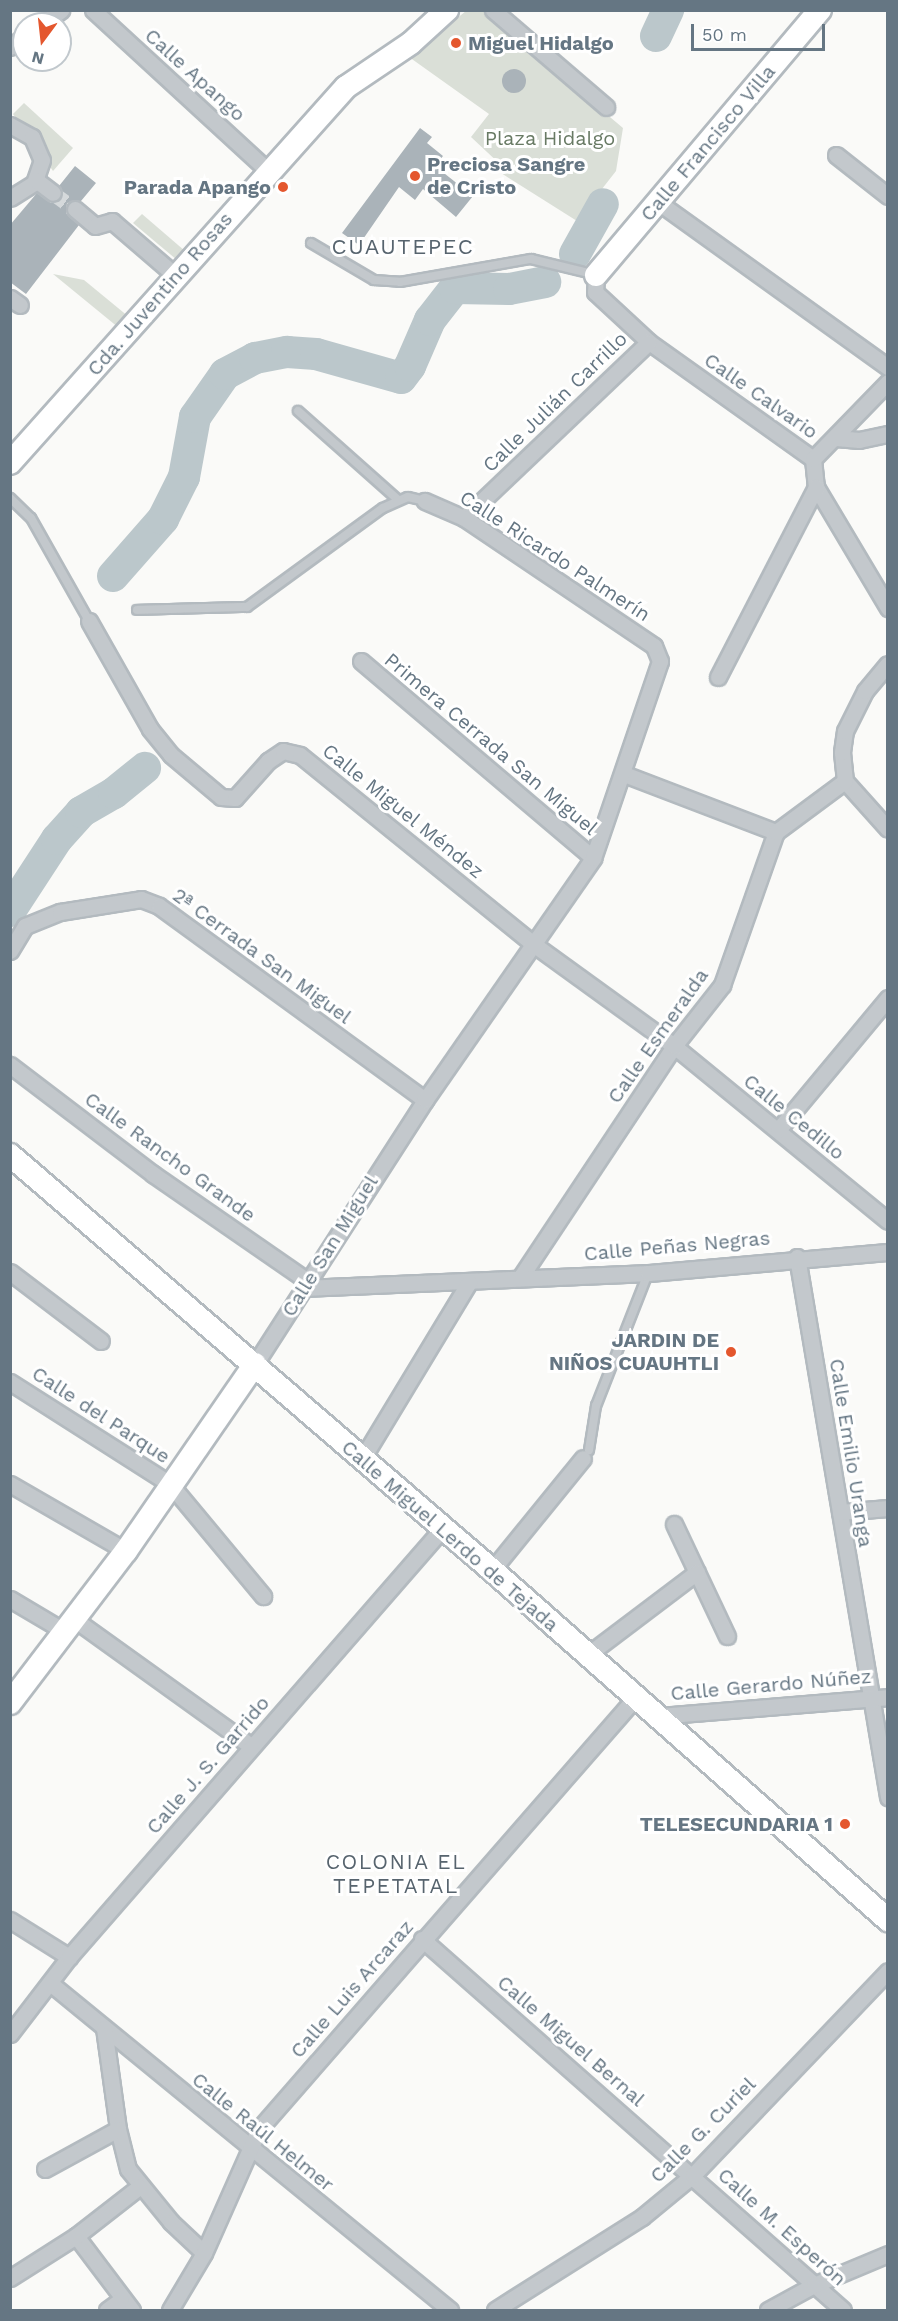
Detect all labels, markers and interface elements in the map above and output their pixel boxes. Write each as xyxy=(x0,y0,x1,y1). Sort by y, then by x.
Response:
north arrow xyxy=(12,12,72,72)
scale bar xyxy=(694,12,828,50)
street label: Calle Apango xyxy=(140,23,250,127)
text: 50 m xyxy=(702,24,747,45)
place label: Miguel Hidalgo xyxy=(468,31,614,55)
marker: Miguel Hidalgo xyxy=(449,36,463,50)
text: N xyxy=(30,47,46,69)
street label: Calle Francisco Villa xyxy=(635,60,781,226)
park label: Plaza Hidalgo xyxy=(484,126,616,150)
place label: Preciosa Sangre de Cristo xyxy=(427,152,586,199)
marker: Preciosa Sangre de Cristo xyxy=(408,169,422,183)
place label: Parada Apango xyxy=(123,175,271,199)
marker: Parada Apango xyxy=(276,180,290,194)
street label: Cda. Juventino Rosas xyxy=(82,207,238,381)
district label: CUAUTEPEC xyxy=(332,234,474,260)
street label: Calle Julián Carrillo xyxy=(478,327,632,477)
street label: Calle Calvario xyxy=(700,348,822,444)
street label: Calle Ricardo Palmerín xyxy=(455,485,655,627)
street label: Primera Cerrada San Miguel xyxy=(379,647,603,841)
street label: Calle Miguel Méndez xyxy=(317,738,489,884)
street label: 2ª Cerrada San Miguel xyxy=(168,883,356,1029)
street label: Calle Esmeralda xyxy=(603,964,713,1108)
street label: Calle Cedillo xyxy=(739,1069,849,1165)
street label: Calle Rancho Grande xyxy=(80,1087,260,1227)
street label: Calle San Miguel xyxy=(277,1171,383,1321)
street label: Calle Peñas Negras xyxy=(583,1226,771,1266)
place label: JARDIN DE NIÑOS CUAUHTLI xyxy=(549,1328,719,1375)
marker: JARDIN DE NIÑOS CUAUHTLI xyxy=(724,1345,738,1359)
street label: Calle Emilio Uranga xyxy=(824,1357,878,1549)
street label: Calle del Parque xyxy=(27,1361,175,1469)
street label: Calle Miguel Lerdo de Tejada xyxy=(336,1435,564,1637)
street label: Calle Gerardo Núñez xyxy=(670,1664,872,1706)
street label: Calle J. S. Garrido xyxy=(141,1691,275,1839)
place label: TELESECUNDARIA 1 xyxy=(639,1812,833,1836)
marker: TELESECUNDARIA 1 xyxy=(838,1817,852,1831)
district label: COLONIA EL TEPETATAL xyxy=(325,1849,467,1899)
street label: Calle Luis Arcaraz xyxy=(285,1915,419,2063)
street label: Calle Miguel Bernal xyxy=(492,1970,650,2112)
street label: Calle Raúl Helmer xyxy=(187,2067,339,2197)
street label: Calle G. Curiel xyxy=(645,2072,761,2188)
street label: Calle M. Esperón xyxy=(713,2163,851,2291)

